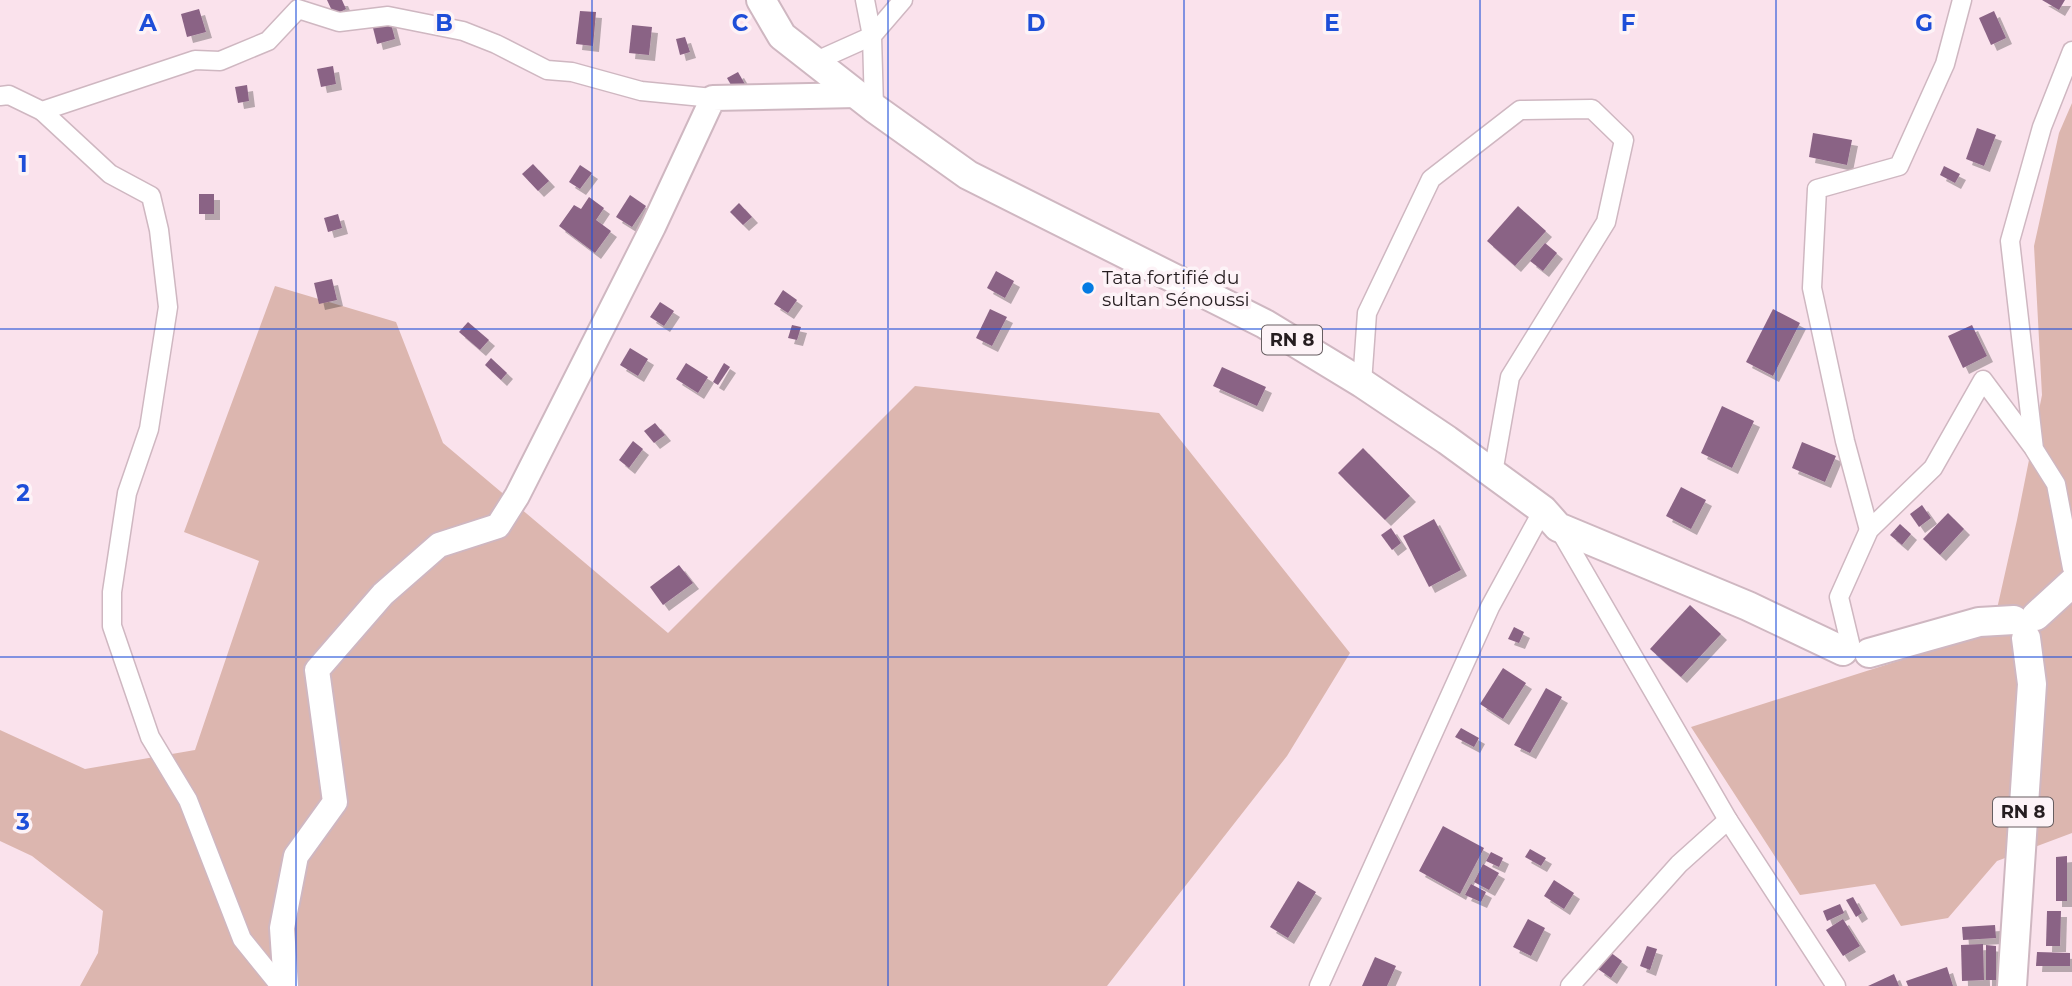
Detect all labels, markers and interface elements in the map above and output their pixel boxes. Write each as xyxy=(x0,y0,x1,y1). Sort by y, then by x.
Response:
text: A xyxy=(138,9,157,37)
text: B xyxy=(435,9,453,37)
text: C xyxy=(732,9,749,37)
text: D xyxy=(1027,9,1046,37)
text: E xyxy=(1324,9,1340,37)
text: F xyxy=(1621,9,1636,37)
text: G xyxy=(1915,9,1933,37)
text: 1 xyxy=(18,150,28,178)
place label: Tata fortifié du sultan Sénoussi xyxy=(1102,266,1250,311)
marker: Tata fortifié du sultan Sénoussi xyxy=(1080,280,1096,296)
road number: RN 8 xyxy=(1262,326,1322,354)
text: 2 xyxy=(16,479,30,507)
road number: RN 8 xyxy=(1993,798,2053,826)
text: 3 xyxy=(15,808,30,836)

